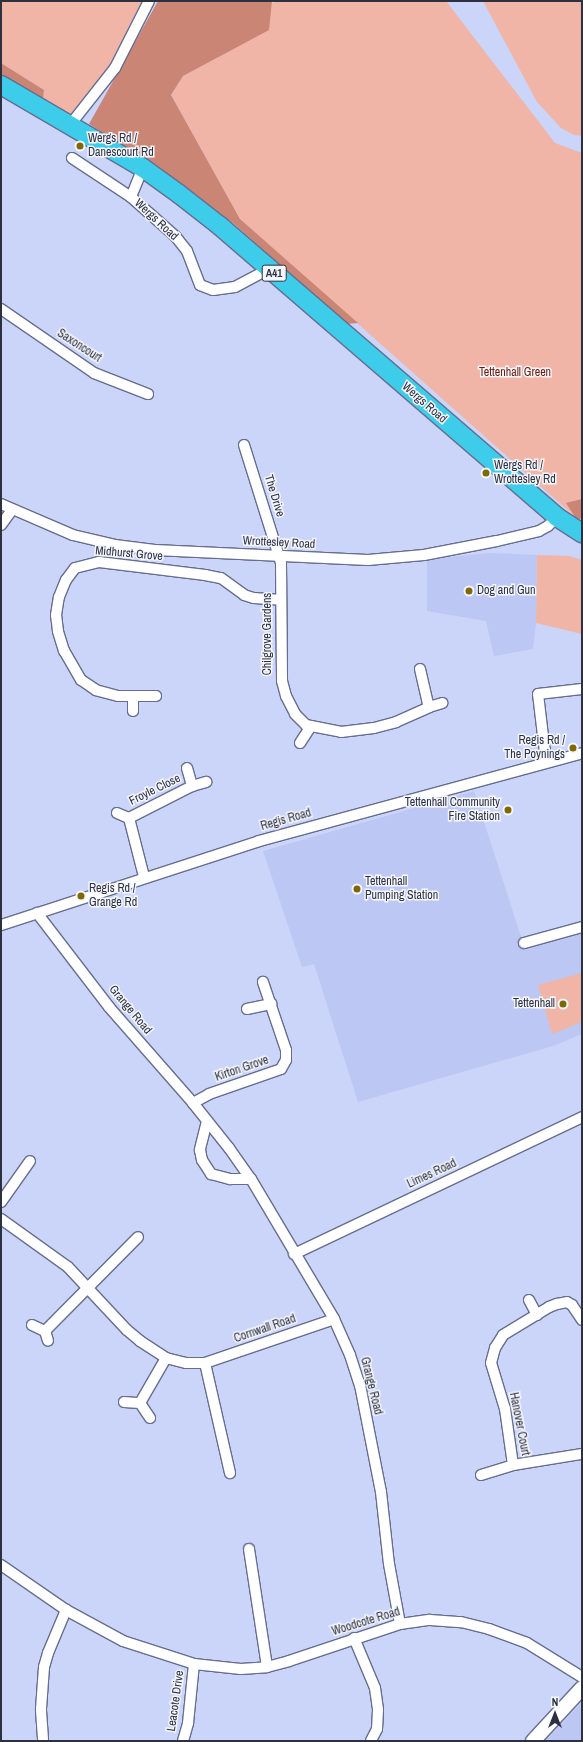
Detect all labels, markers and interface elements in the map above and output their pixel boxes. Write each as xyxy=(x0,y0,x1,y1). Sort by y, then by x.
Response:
place label: Wergs Rd / Danescourt Rd xyxy=(88,132,154,160)
marker: Wergs Rd / Danescourt Rd xyxy=(75,141,85,151)
street label: Wergs Road xyxy=(131,196,181,244)
road number: A41 xyxy=(261,264,287,282)
street label: Saxoncourt xyxy=(54,326,104,366)
park label: Tettenhall Green xyxy=(479,366,551,380)
street label: Wergs Road xyxy=(399,380,449,426)
place label: Wergs Rd / Wrottesley Rd xyxy=(494,459,556,487)
marker: Wergs Rd / Wrottesley Rd xyxy=(481,468,491,478)
street label: The Drive xyxy=(261,473,287,519)
street label: Wrottesley Road xyxy=(242,534,316,552)
street label: Midhurst Grove xyxy=(95,544,163,564)
place label: Dog and Gun xyxy=(477,584,536,598)
marker: Dog and Gun xyxy=(464,586,474,596)
street label: Chilgrove Gardens xyxy=(261,593,275,675)
place label: Regis Rd / The Poynings xyxy=(504,734,565,762)
marker: Regis Rd / The Poynings xyxy=(568,743,578,753)
street label: Froyle Close xyxy=(127,771,183,809)
place label: Tettenhall Community Fire Station xyxy=(405,796,500,824)
marker: Tettenhall Community Fire Station xyxy=(503,805,513,815)
street label: Regis Road xyxy=(259,806,313,834)
place label: Tettenhall Pumping Station xyxy=(365,875,438,903)
place label: Regis Rd / Grange Rd xyxy=(89,882,137,910)
marker: Tettenhall Pumping Station xyxy=(352,884,362,894)
marker: Regis Rd / Grange Rd xyxy=(76,891,86,901)
street label: Grange Road xyxy=(105,983,155,1037)
place label: Tettenhall xyxy=(513,997,555,1011)
marker: Tettenhall xyxy=(558,999,568,1009)
street label: Kirton Grove xyxy=(213,1053,271,1085)
street label: Limes Road xyxy=(405,1156,459,1192)
street label: Cornwall Road xyxy=(232,1312,298,1346)
street label: Grange Road xyxy=(357,1356,385,1416)
street label: Hanover Court xyxy=(506,1391,532,1457)
street label: Woodcote Road xyxy=(330,1605,402,1639)
street label: Leacote Drive xyxy=(165,1670,187,1732)
north arrow xyxy=(535,1694,575,1734)
text: N xyxy=(552,1695,558,1709)

